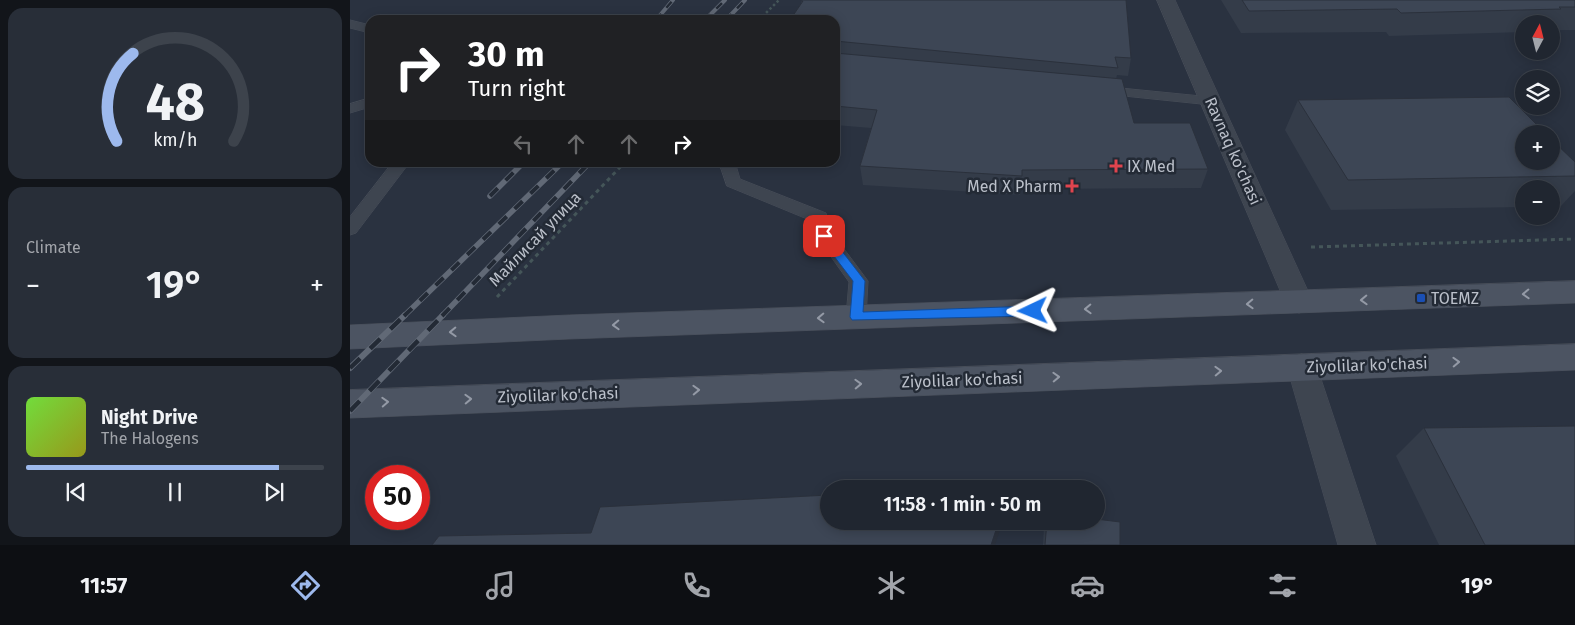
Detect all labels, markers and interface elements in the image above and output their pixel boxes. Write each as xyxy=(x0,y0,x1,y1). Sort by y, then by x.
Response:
north arrow xyxy=(1515,15,1560,60)
map controls xyxy=(1515,15,1560,225)
text: 30 m xyxy=(468,33,545,75)
icon: right xyxy=(385,35,450,100)
button: layers xyxy=(1515,70,1560,115)
text: 48 xyxy=(145,71,205,134)
text: Turn right xyxy=(468,75,565,102)
street label: Ravnaq ko'chasi xyxy=(1201,94,1265,208)
button: + xyxy=(1515,125,1560,170)
text: km/h xyxy=(153,129,197,151)
icon: left xyxy=(509,130,537,158)
icon: ahead xyxy=(562,130,590,158)
icon: ahead xyxy=(615,130,643,158)
icon: right xyxy=(668,130,696,158)
place label: IX Med xyxy=(1127,157,1175,176)
marker: IX Med xyxy=(1109,159,1123,173)
place label: Med X Pharm xyxy=(967,177,1062,196)
marker: Med X Pharm xyxy=(1066,180,1078,192)
button: − xyxy=(1515,180,1560,225)
street label: Майлисай улица xyxy=(485,188,585,290)
pin xyxy=(803,215,845,257)
icon: arrive xyxy=(810,222,838,250)
text: Climate xyxy=(26,238,81,257)
text: 19° xyxy=(146,262,204,308)
text: − xyxy=(26,269,40,302)
text: + xyxy=(310,269,324,302)
position arrow xyxy=(1006,284,1058,336)
place label: TOEMZ xyxy=(1431,289,1479,308)
one-way arrow xyxy=(1522,289,1530,299)
marker: TOEMZ xyxy=(1415,292,1427,304)
one-way arrow xyxy=(1360,295,1368,306)
one-way arrow xyxy=(1246,299,1254,309)
one-way arrow xyxy=(1084,304,1092,315)
one-way arrow xyxy=(816,313,824,324)
one-way arrow xyxy=(611,320,619,330)
one-way arrow xyxy=(449,327,457,338)
street label: Ziyolilar ko'chasi xyxy=(1306,353,1428,377)
one-way arrow xyxy=(1452,356,1460,367)
one-way arrow xyxy=(1214,365,1222,376)
street label: Ziyolilar ko'chasi xyxy=(901,368,1023,392)
one-way arrow xyxy=(1052,371,1060,382)
one-way arrow xyxy=(854,379,862,389)
street label: Ziyolilar ko'chasi xyxy=(497,383,619,407)
one-way arrow xyxy=(692,385,700,396)
one-way arrow xyxy=(464,393,472,404)
one-way arrow xyxy=(381,397,389,408)
text: Night Drive xyxy=(101,406,198,429)
text: The Halogens xyxy=(101,429,199,448)
speed limit sign: 50 xyxy=(365,465,430,530)
icon: previous xyxy=(62,478,90,506)
icon: pause xyxy=(161,478,189,506)
icon: next xyxy=(260,478,288,506)
text: 11:58 · 1 min · 50 m xyxy=(884,493,1041,516)
icon: directions xyxy=(288,568,323,603)
icon: music xyxy=(483,568,518,603)
icon: phone xyxy=(679,568,714,603)
icon: climate xyxy=(874,568,909,603)
icon: car xyxy=(1070,568,1105,603)
icon: filters xyxy=(1265,568,1300,603)
text: 11:57 xyxy=(80,572,127,599)
text: 19° xyxy=(1461,572,1495,599)

